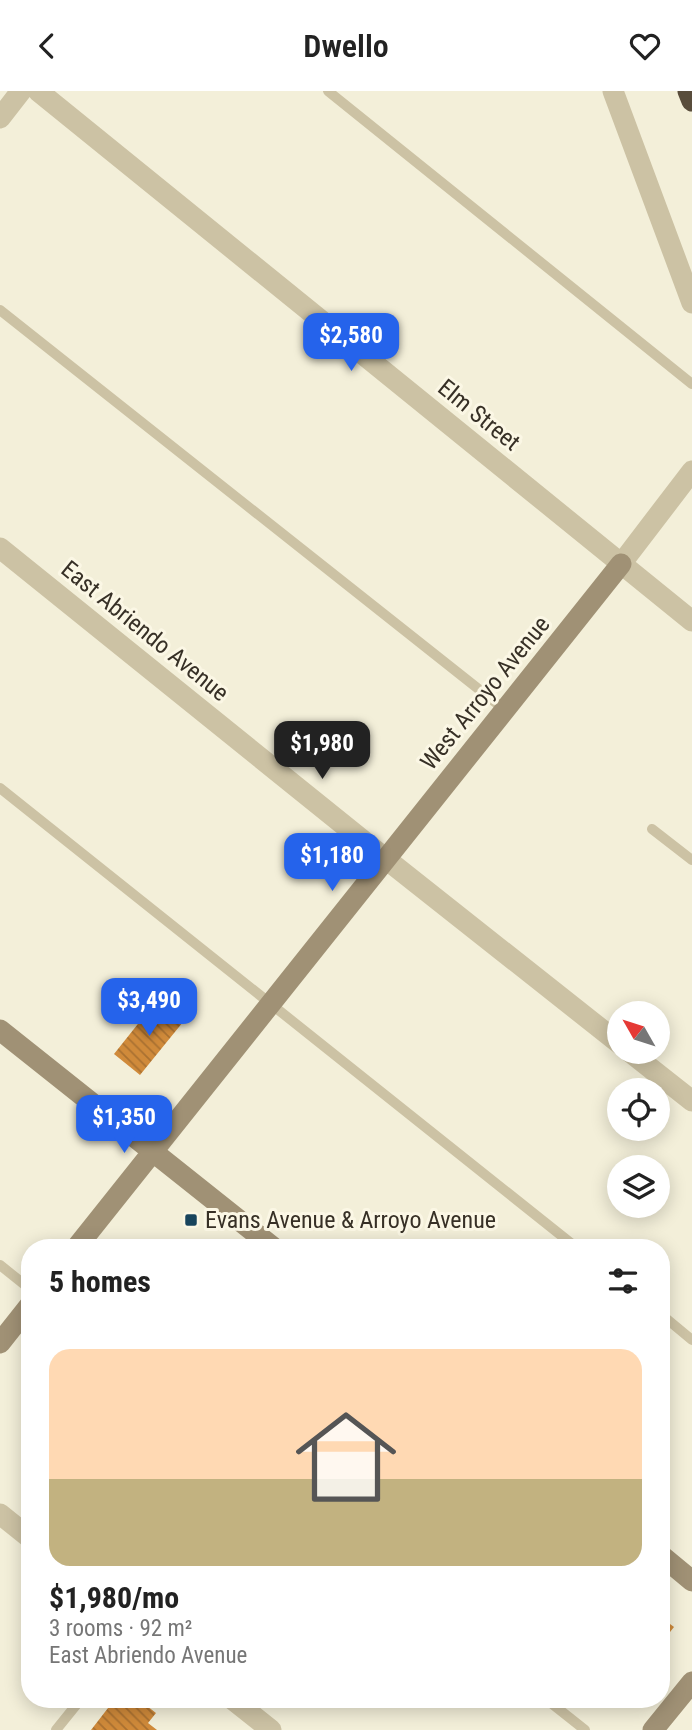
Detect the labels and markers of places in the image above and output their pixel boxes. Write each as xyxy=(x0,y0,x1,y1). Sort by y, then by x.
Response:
pin: $2,580 xyxy=(294,313,408,373)
pin: $1,980 xyxy=(265,721,379,781)
pin: $1,180 xyxy=(275,833,389,893)
pin: $3,490 xyxy=(92,979,206,1038)
pin: $1,350 xyxy=(67,1095,181,1155)
place label: Evans Avenue & Arroyo Avenue xyxy=(205,1206,496,1234)
marker: Evans Avenue & Arroyo Avenue xyxy=(183,1212,199,1228)

